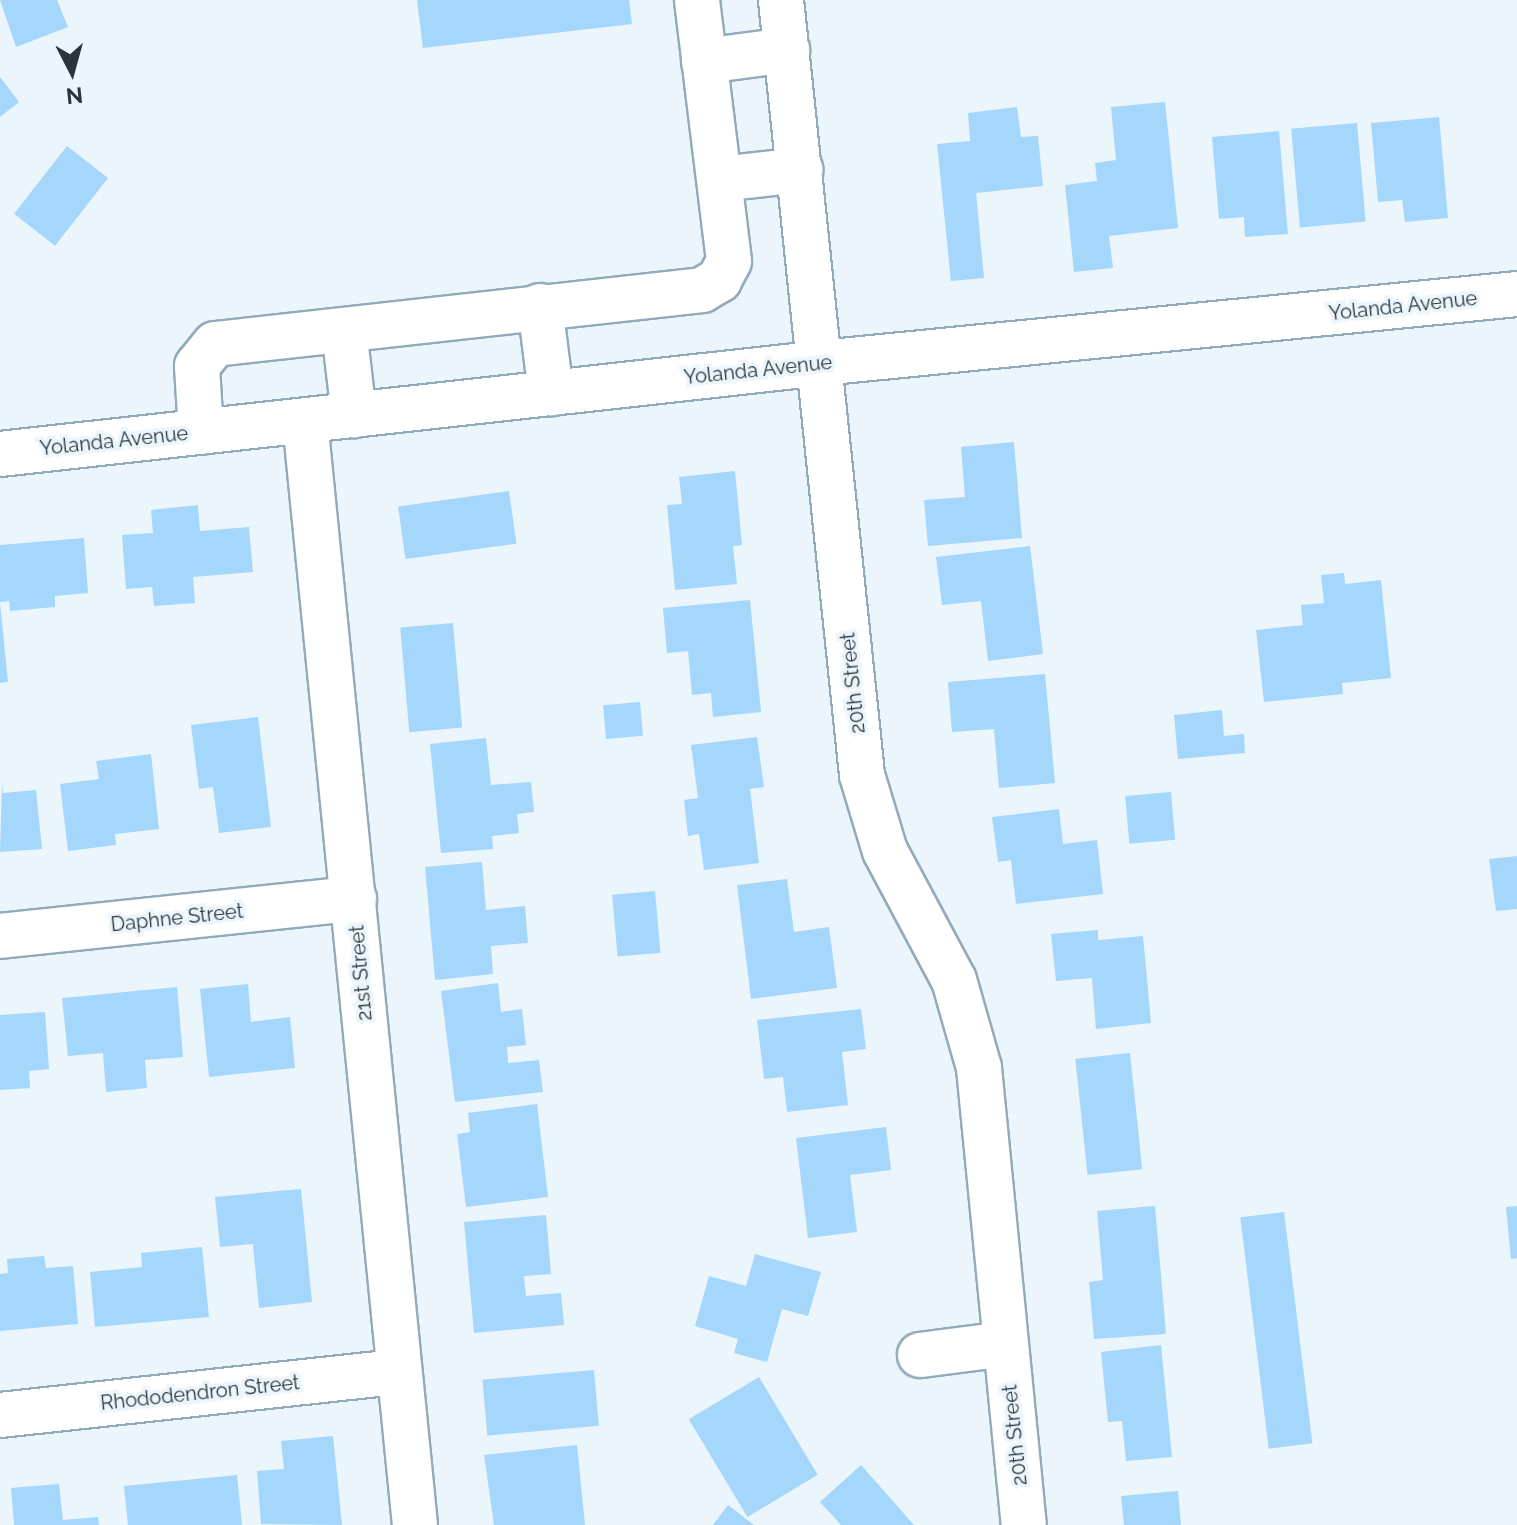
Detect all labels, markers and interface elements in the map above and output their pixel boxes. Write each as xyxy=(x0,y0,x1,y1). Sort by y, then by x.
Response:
north arrow xyxy=(32,32,112,112)
text: N xyxy=(65,82,84,110)
street label: Yolanda Avenue xyxy=(1327,286,1479,326)
street label: Yolanda Avenue xyxy=(682,350,834,390)
street label: Yolanda Avenue xyxy=(38,421,190,461)
street label: 20th Street xyxy=(836,631,870,735)
street label: Daphne Street xyxy=(110,899,244,937)
street label: 21st Street xyxy=(345,924,377,1022)
street label: Rhododendron Street xyxy=(99,1371,301,1415)
street label: 20th Street xyxy=(998,1383,1032,1487)

